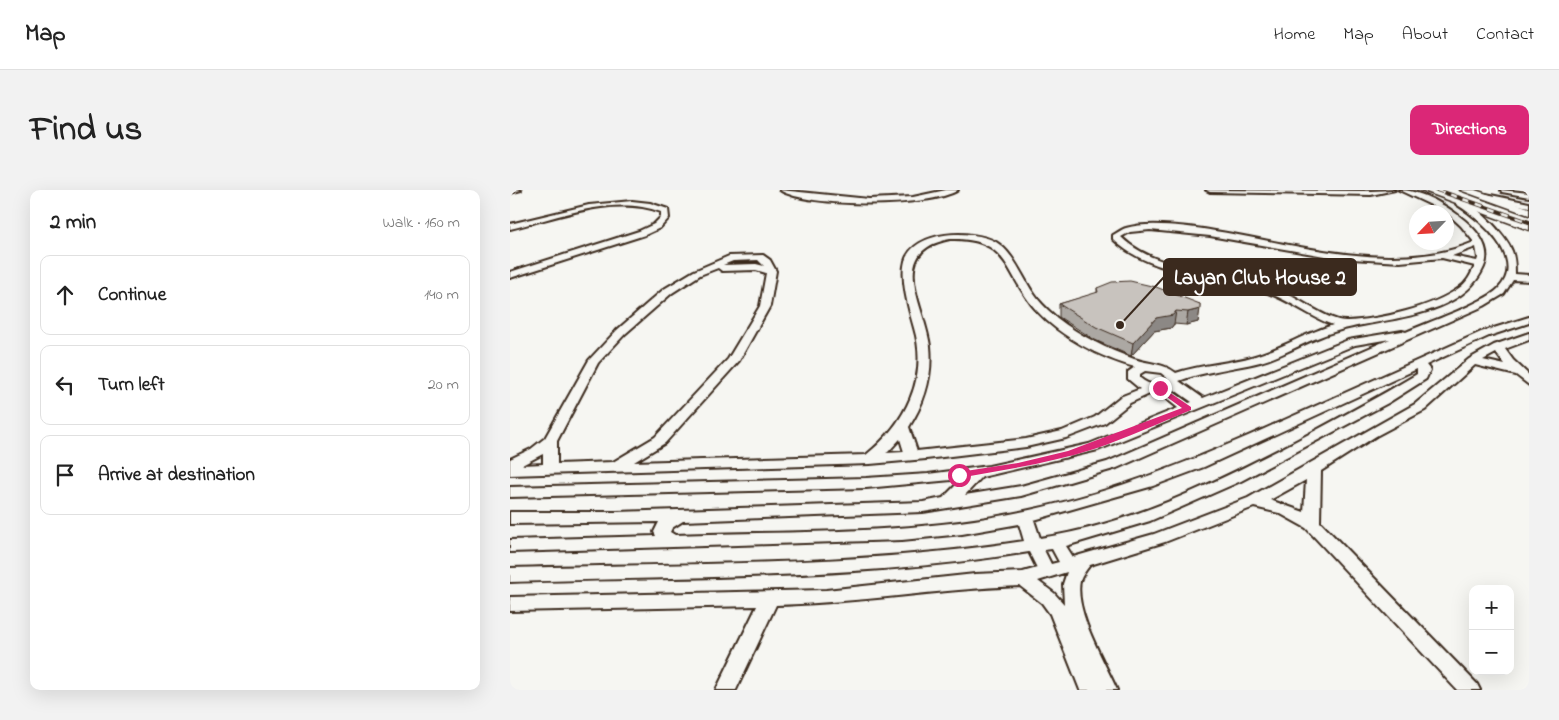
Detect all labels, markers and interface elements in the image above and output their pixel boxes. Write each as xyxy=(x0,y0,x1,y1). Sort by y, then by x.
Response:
text: Map xyxy=(25,17,66,52)
text: Home xyxy=(1274,22,1315,48)
text: Map xyxy=(1343,22,1374,48)
text: About xyxy=(1402,22,1448,48)
text: Contact xyxy=(1476,22,1534,48)
text: Find us xyxy=(30,105,142,156)
button: Directions xyxy=(1410,105,1529,155)
north arrow xyxy=(1409,205,1454,250)
text: 2 min xyxy=(50,208,96,238)
text: Walk · 160 m xyxy=(382,211,460,235)
callout: Layan Club House 2 xyxy=(1164,259,1356,295)
text: Layan Club House 2 xyxy=(1174,264,1347,296)
icon: ahead xyxy=(51,281,79,309)
text: Continue xyxy=(98,282,166,309)
text: 140 m xyxy=(424,283,459,307)
icon: left xyxy=(51,371,79,399)
text: Turn left xyxy=(98,372,165,399)
text: 20 m xyxy=(428,373,459,397)
route end xyxy=(1149,377,1172,400)
icon: arrive xyxy=(51,461,79,489)
text: Arrive at destination xyxy=(98,462,255,489)
route start xyxy=(948,464,971,487)
map controls xyxy=(1469,585,1514,675)
button: + xyxy=(1469,585,1514,630)
button: − xyxy=(1469,630,1514,675)

